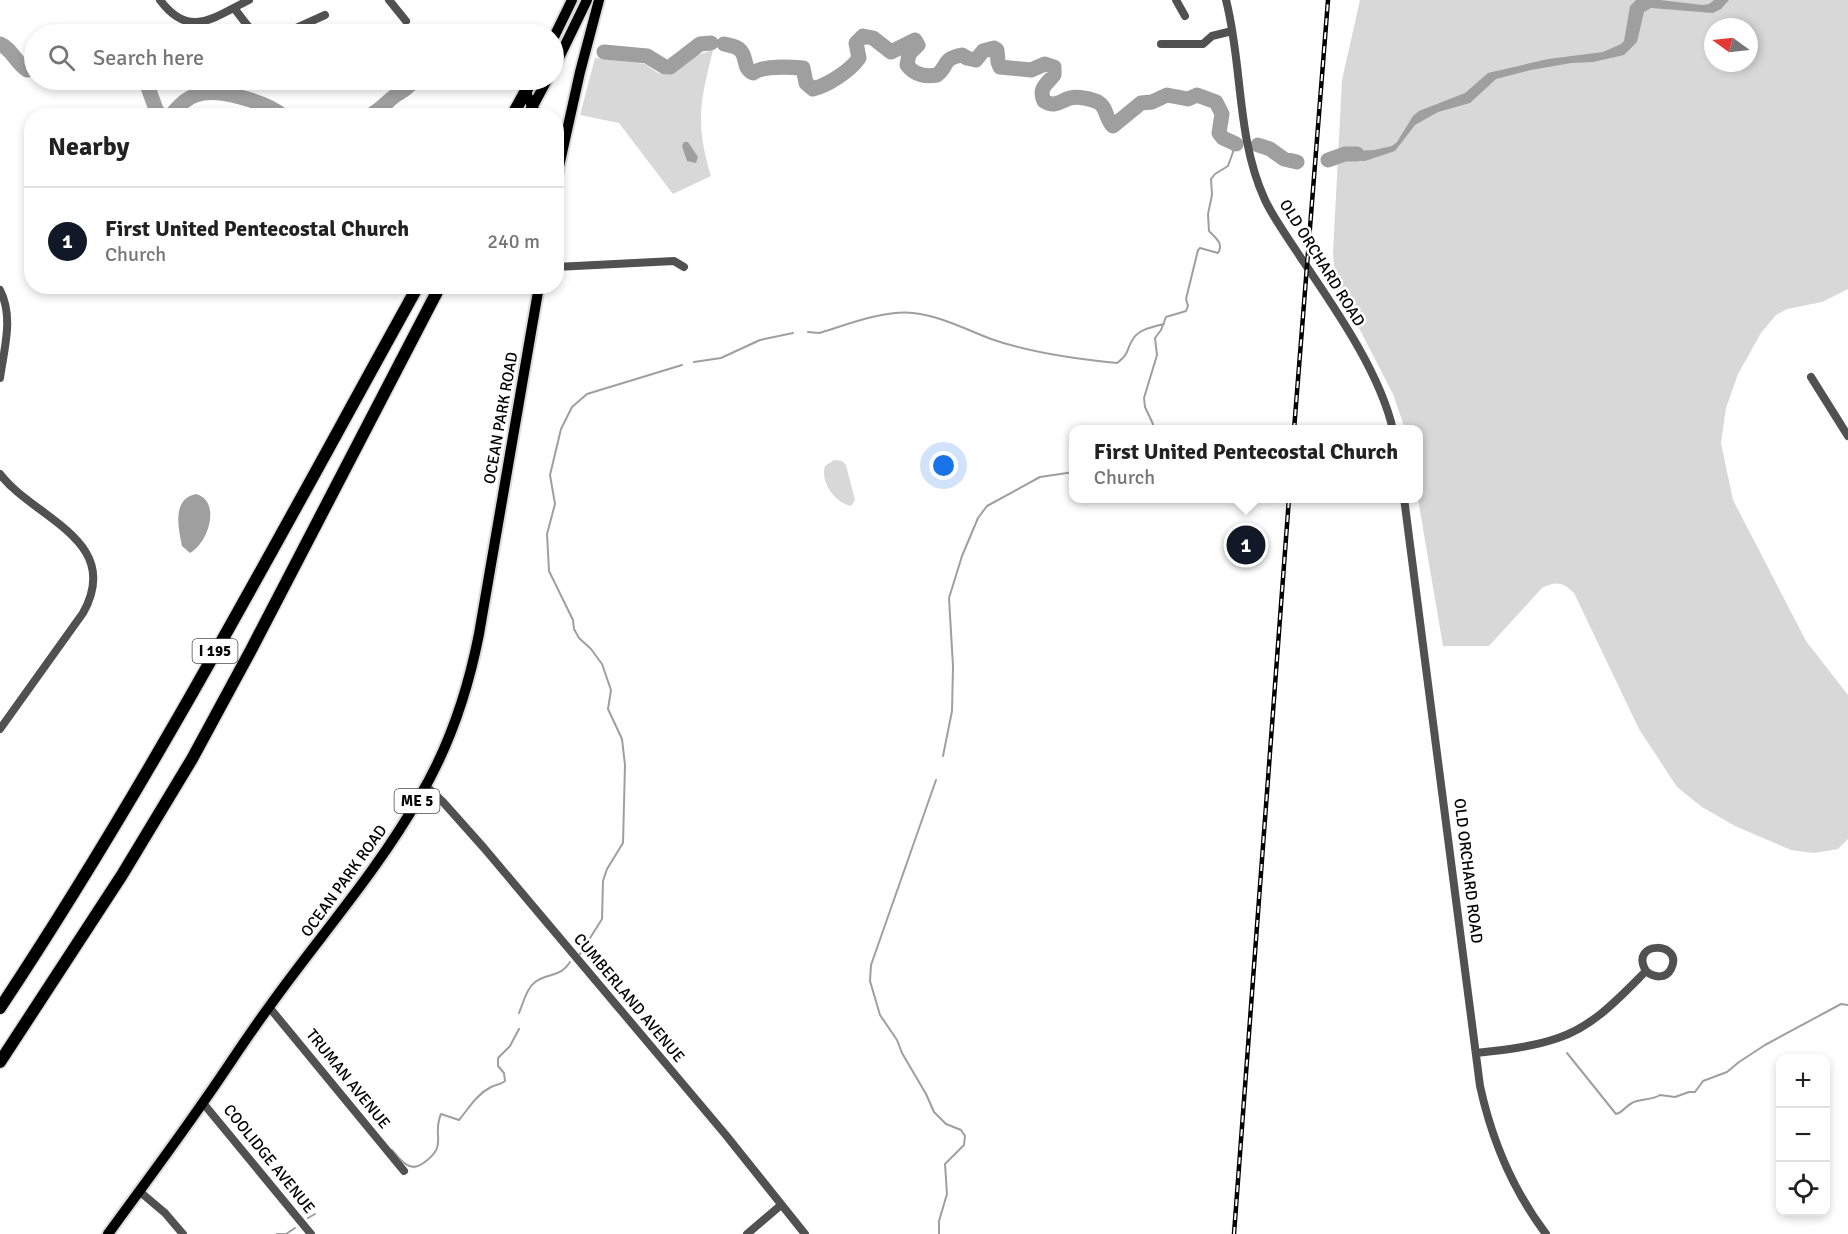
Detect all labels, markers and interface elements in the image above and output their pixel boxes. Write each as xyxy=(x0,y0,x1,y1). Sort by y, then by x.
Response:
north arrow xyxy=(1704,18,1758,72)
search box xyxy=(24,24,564,90)
icon: search xyxy=(45,41,78,74)
text: Search here xyxy=(93,44,204,71)
text: Nearby xyxy=(48,131,129,163)
street label: OLD ORCHARD ROAD xyxy=(1275,196,1369,330)
text: First United Pentecostal Church xyxy=(105,215,409,242)
text: 1 xyxy=(62,229,73,254)
text: 240 m xyxy=(487,229,540,254)
text: Church xyxy=(105,242,166,267)
street label: OCEAN PARK ROAD xyxy=(480,350,522,486)
popup xyxy=(1069,425,1423,503)
text: First United Pentecostal Church xyxy=(1094,438,1398,465)
your location xyxy=(929,451,958,480)
text: Church xyxy=(1094,465,1155,490)
pin: 1 xyxy=(1226,522,1266,568)
road number: I 195 xyxy=(192,639,238,663)
road number: ME 5 xyxy=(394,789,440,813)
street label: OLD ORCHARD ROAD xyxy=(1449,797,1487,945)
street label: OCEAN PARK ROAD xyxy=(297,821,391,941)
street label: CUMBERLAND AVENUE xyxy=(569,929,689,1067)
street label: TRUMAN AVENUE xyxy=(302,1025,394,1133)
map controls xyxy=(1776,1054,1830,1216)
button: + xyxy=(1776,1054,1830,1108)
street label: COOLIDGE AVENUE xyxy=(219,1100,319,1218)
button: − xyxy=(1776,1108,1830,1162)
button: locate xyxy=(1776,1162,1830,1216)

